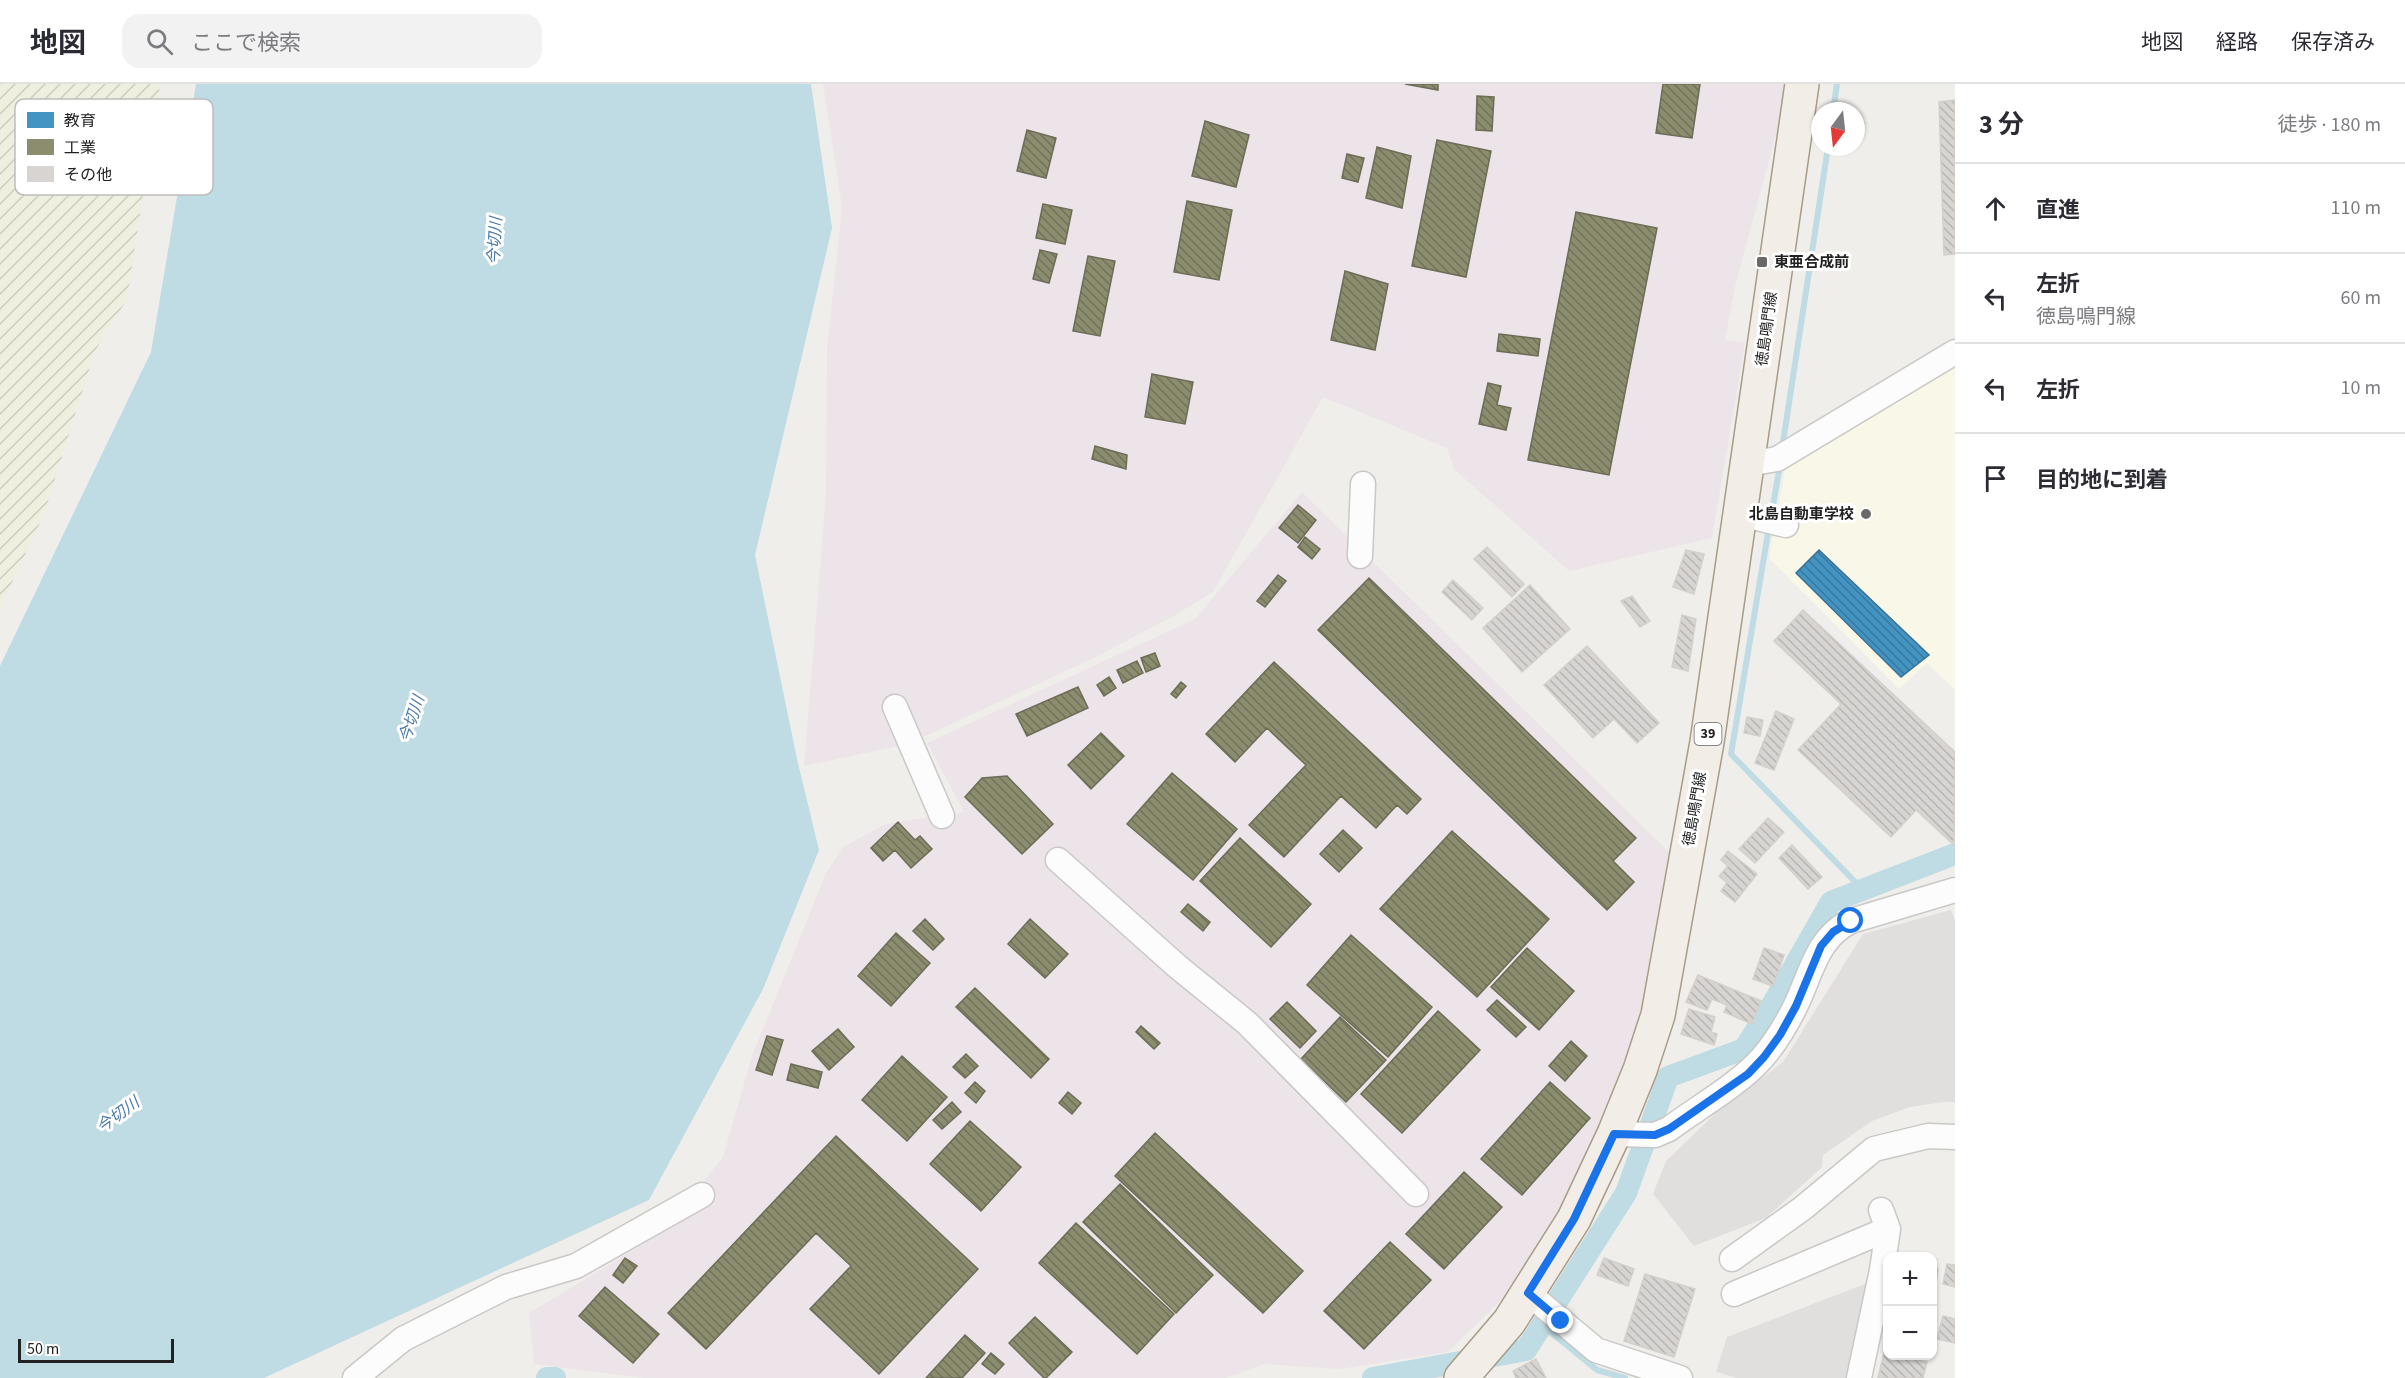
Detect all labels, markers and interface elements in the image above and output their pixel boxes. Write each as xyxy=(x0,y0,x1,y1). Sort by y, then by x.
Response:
search box xyxy=(122,14,542,68)
text: 地図 xyxy=(30,23,86,63)
icon: search xyxy=(143,25,176,58)
text: ここで検索 xyxy=(191,27,301,59)
text: 地図 xyxy=(2141,27,2183,57)
text: 経路 xyxy=(2216,27,2258,57)
text: 保存済み xyxy=(2291,27,2375,57)
legend xyxy=(15,99,213,195)
north arrow xyxy=(1811,102,1865,156)
text: 3 分 xyxy=(1979,106,2024,143)
text: 教育 xyxy=(64,110,96,132)
text: 徒歩 · 180 m xyxy=(2278,111,2381,139)
text: 工業 xyxy=(64,137,96,159)
text: その他 xyxy=(64,164,112,186)
icon: ahead xyxy=(1979,192,2012,225)
text: 直進 xyxy=(2036,194,2080,226)
text: 110 m xyxy=(2331,194,2381,222)
water label: 今切川 xyxy=(483,214,507,266)
place label: 東亜合成前 xyxy=(1774,252,1849,273)
marker: 東亜合成前 xyxy=(1755,255,1769,269)
text: 左折 xyxy=(2036,268,2080,300)
icon: left xyxy=(1979,282,2012,315)
text: 60 m xyxy=(2341,284,2381,312)
street label: 徳島鳴門線 xyxy=(1751,290,1783,368)
text: 徳島鳴門線 xyxy=(2036,303,2136,331)
icon: left xyxy=(1979,372,2012,405)
text: 左折 xyxy=(2036,374,2080,406)
text: 10 m xyxy=(2341,374,2381,402)
icon: arrive xyxy=(1979,462,2012,495)
text: 目的地に到着 xyxy=(2036,464,2168,496)
place label: 北島自動車学校 xyxy=(1749,504,1854,525)
marker: 北島自動車学校 xyxy=(1859,507,1873,521)
water label: 今切川 xyxy=(394,691,430,745)
road number: 39 xyxy=(1694,723,1722,745)
street label: 徳島鳴門線 xyxy=(1678,770,1712,848)
route start xyxy=(1837,907,1863,933)
water label: 今切川 xyxy=(92,1091,145,1138)
map controls xyxy=(1883,1252,1937,1360)
button: + xyxy=(1883,1252,1937,1306)
button: − xyxy=(1883,1306,1937,1360)
route end xyxy=(1547,1307,1573,1333)
scale bar xyxy=(18,1336,174,1364)
text: 50 m xyxy=(27,1338,59,1360)

